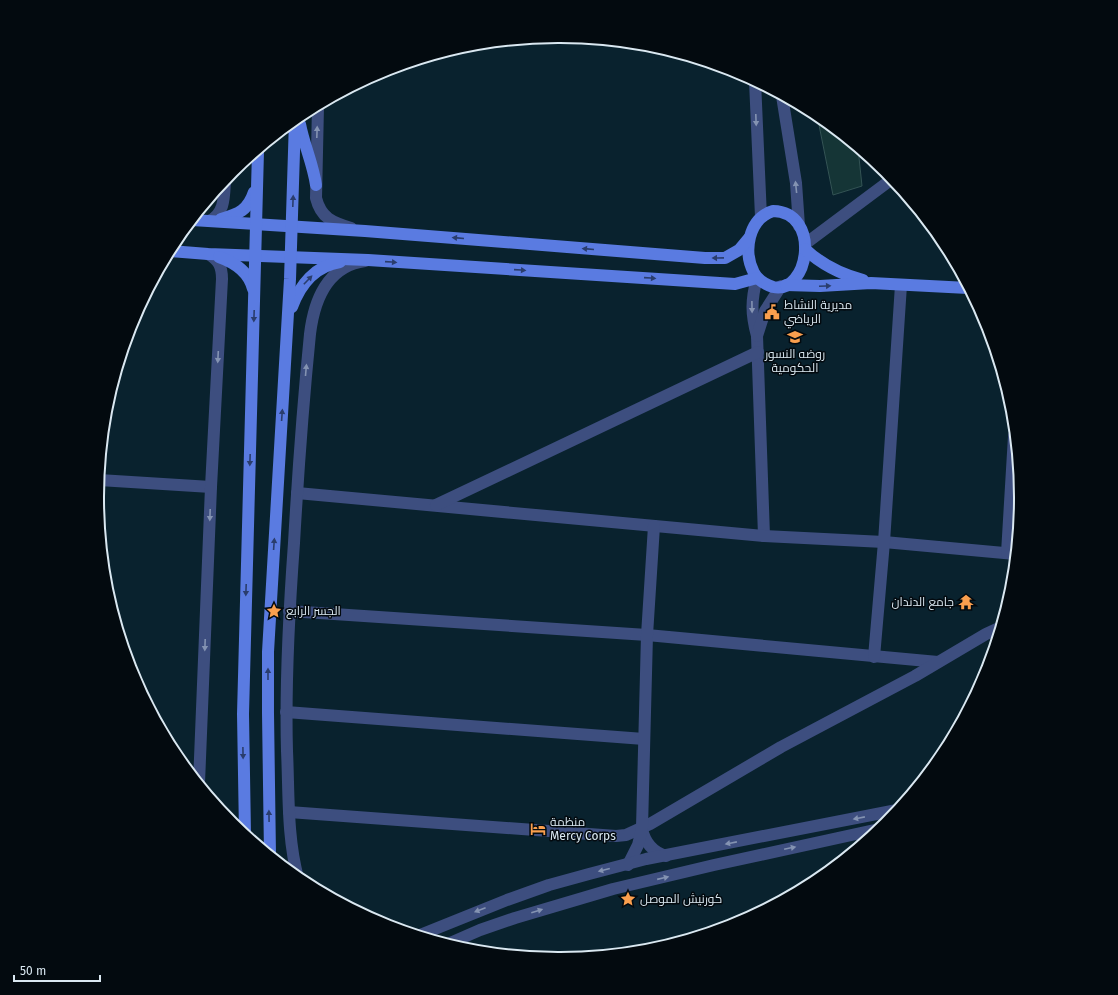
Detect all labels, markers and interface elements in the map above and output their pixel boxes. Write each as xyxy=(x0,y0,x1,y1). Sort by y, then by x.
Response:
one-way arrow xyxy=(753,114,759,127)
one-way arrow xyxy=(314,125,320,138)
one-way arrow xyxy=(792,181,799,193)
one-way arrow xyxy=(290,194,296,207)
one-way arrow xyxy=(452,235,464,242)
one-way arrow xyxy=(582,245,594,252)
one-way arrow xyxy=(711,255,724,261)
one-way arrow xyxy=(385,258,397,265)
one-way arrow xyxy=(514,266,526,273)
one-way arrow xyxy=(303,275,313,285)
one-way arrow xyxy=(644,275,656,282)
one-way arrow xyxy=(819,283,832,289)
place label: مديرية النشاط الرياضي xyxy=(784,298,852,329)
one-way arrow xyxy=(749,301,755,314)
public building icon: مديرية النشاط الرياضي xyxy=(763,303,781,321)
one-way arrow xyxy=(251,310,257,323)
school or university icon: روضه النسور الحكومية xyxy=(786,328,804,346)
place label: روضه النسور الحكومية xyxy=(764,347,825,375)
one-way arrow xyxy=(214,351,221,363)
one-way arrow xyxy=(303,364,310,376)
one-way arrow xyxy=(279,409,286,421)
one-way arrow xyxy=(247,454,253,467)
one-way arrow xyxy=(207,509,213,522)
one-way arrow xyxy=(271,537,277,550)
one-way arrow xyxy=(243,584,249,597)
temple icon: جامع الدندان xyxy=(957,593,975,611)
place label: جامع الدندان xyxy=(892,595,954,610)
place icon: الجسر الرابع xyxy=(265,602,283,620)
place label: الجسر الرابع xyxy=(286,604,341,619)
one-way arrow xyxy=(201,639,208,651)
one-way arrow xyxy=(265,667,271,680)
one-way arrow xyxy=(240,747,246,760)
one-way arrow xyxy=(266,809,272,822)
place label: منظمة Mercy Corps xyxy=(550,815,616,843)
one-way arrow xyxy=(852,816,865,822)
hotel icon: منظمة Mercy Corps xyxy=(529,820,547,838)
one-way arrow xyxy=(725,840,737,846)
one-way arrow xyxy=(784,845,796,851)
one-way arrow xyxy=(598,868,610,874)
one-way arrow xyxy=(657,874,669,880)
place icon: كورنيش الموصل xyxy=(619,890,637,908)
place label: كورنيش الموصل xyxy=(640,892,722,906)
one-way arrow xyxy=(474,907,486,913)
one-way arrow xyxy=(532,908,544,914)
scale bar xyxy=(14,957,100,983)
text: 50 m xyxy=(20,964,46,978)

